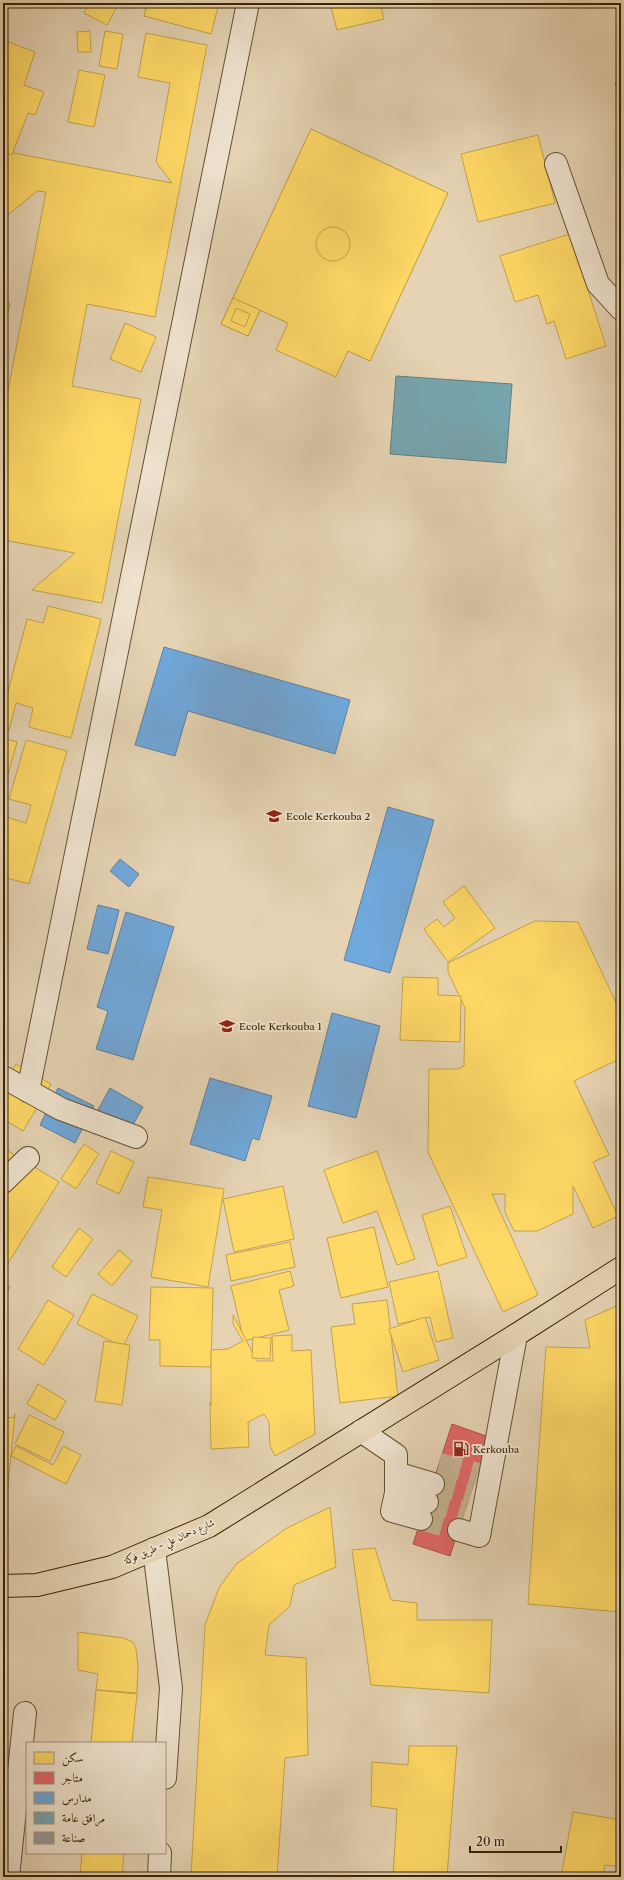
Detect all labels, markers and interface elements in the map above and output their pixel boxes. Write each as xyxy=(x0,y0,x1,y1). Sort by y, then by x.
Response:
school or university icon: Ecole Kerkouba 2 xyxy=(265,807,283,825)
place label: Ecole Kerkouba 2 xyxy=(286,810,370,823)
school or university icon: Ecole Kerkouba 1 xyxy=(218,1017,236,1035)
place label: Ecole Kerkouba 1 xyxy=(239,1020,322,1033)
fuel station icon: Kerkouba xyxy=(452,1440,470,1458)
place label: Kerkouba xyxy=(473,1443,520,1456)
street label: شارع دحمان علي - طريق فوكة xyxy=(121,1516,218,1571)
legend xyxy=(26,1742,166,1854)
text: سكن xyxy=(62,1750,83,1767)
text: متاجر xyxy=(60,1770,83,1785)
text: مدارس xyxy=(62,1790,92,1806)
text: مرافق عامة xyxy=(62,1810,105,1827)
scale bar xyxy=(470,1828,561,1854)
text: صناعة xyxy=(62,1830,85,1845)
text: 20 m xyxy=(476,1834,505,1849)

